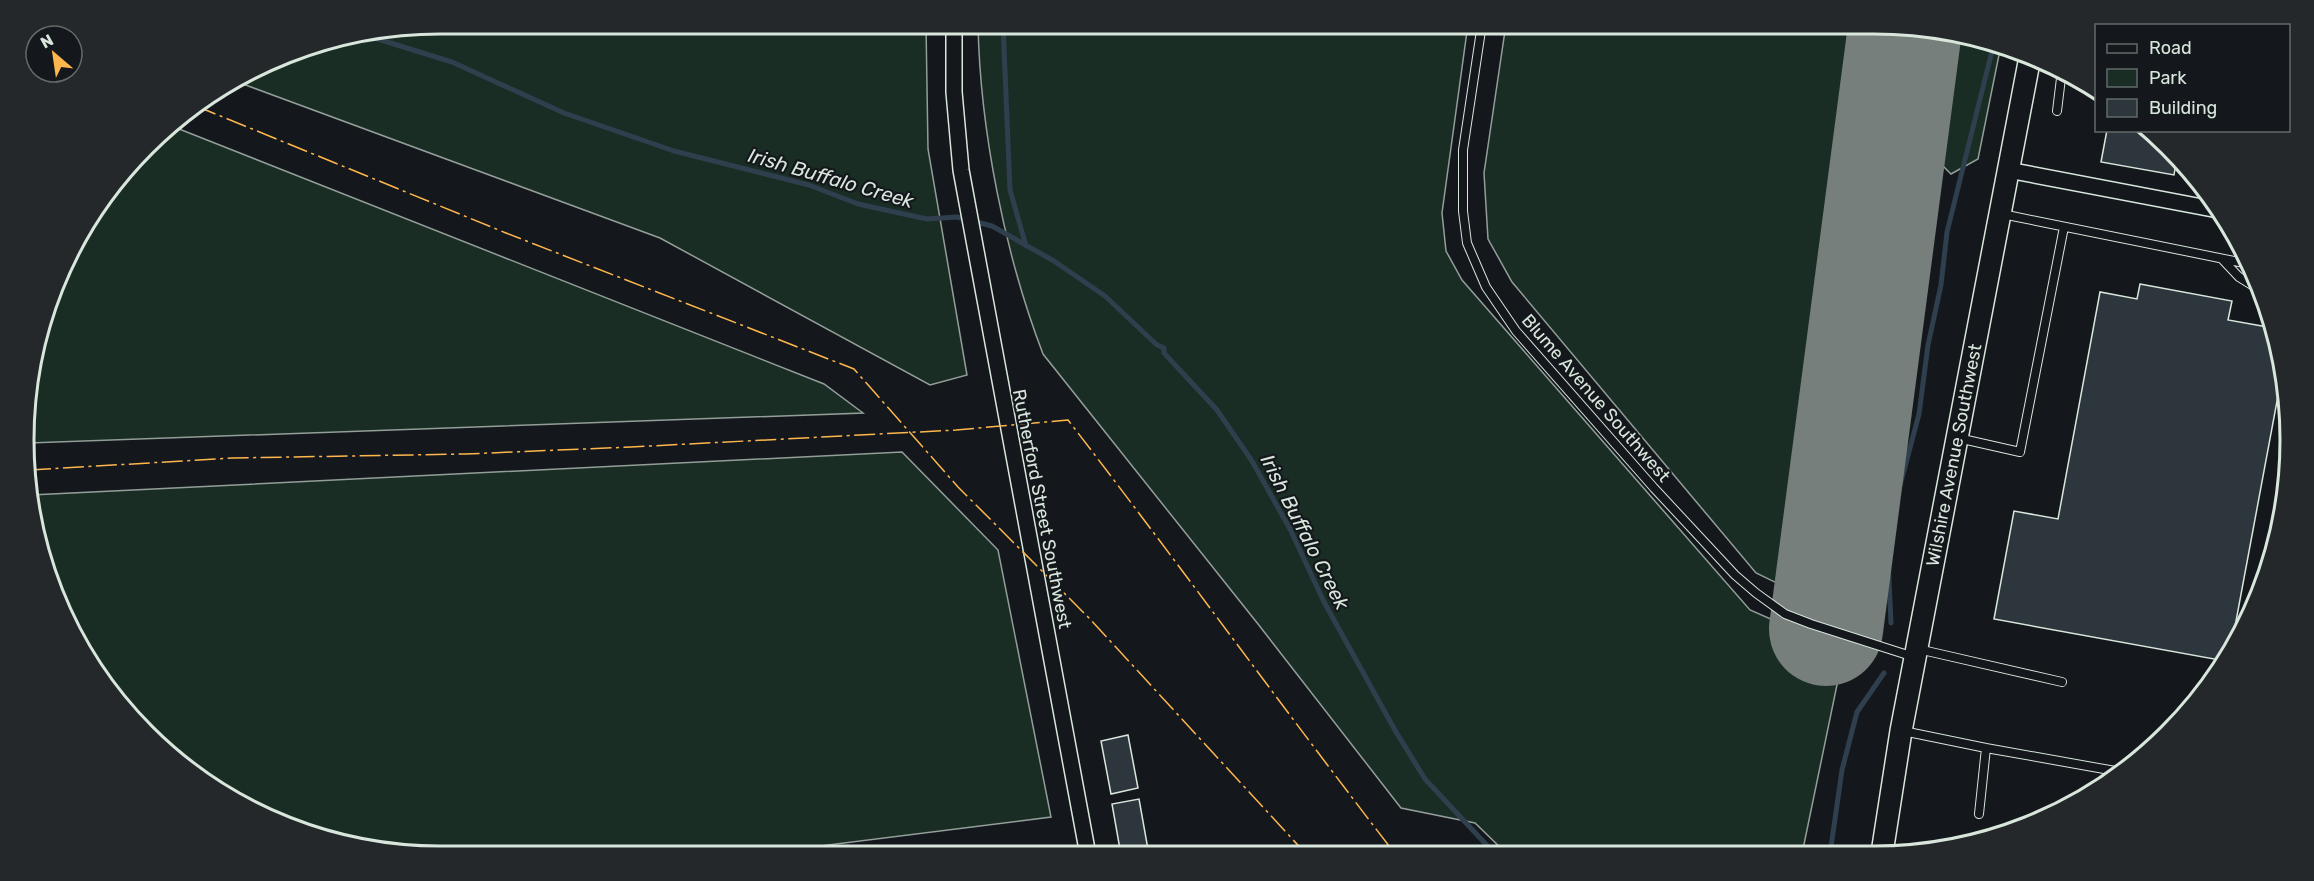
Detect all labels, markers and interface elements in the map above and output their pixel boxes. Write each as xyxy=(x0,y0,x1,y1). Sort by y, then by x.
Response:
north arrow xyxy=(24,24,84,84)
legend xyxy=(2095,24,2290,132)
text: N xyxy=(37,30,57,52)
text: Road xyxy=(2149,37,2192,59)
text: Park xyxy=(2149,67,2187,89)
text: Building xyxy=(2149,97,2217,119)
water label: Irish Buffalo Creek xyxy=(745,143,917,213)
street label: Blume Avenue Southwest xyxy=(1517,309,1675,487)
street label: Wilshire Avenue Southwest xyxy=(1922,342,1986,568)
street label: Rutherford Street Southwest xyxy=(1008,387,1076,631)
water label: Irish Buffalo Creek xyxy=(1255,450,1355,614)

